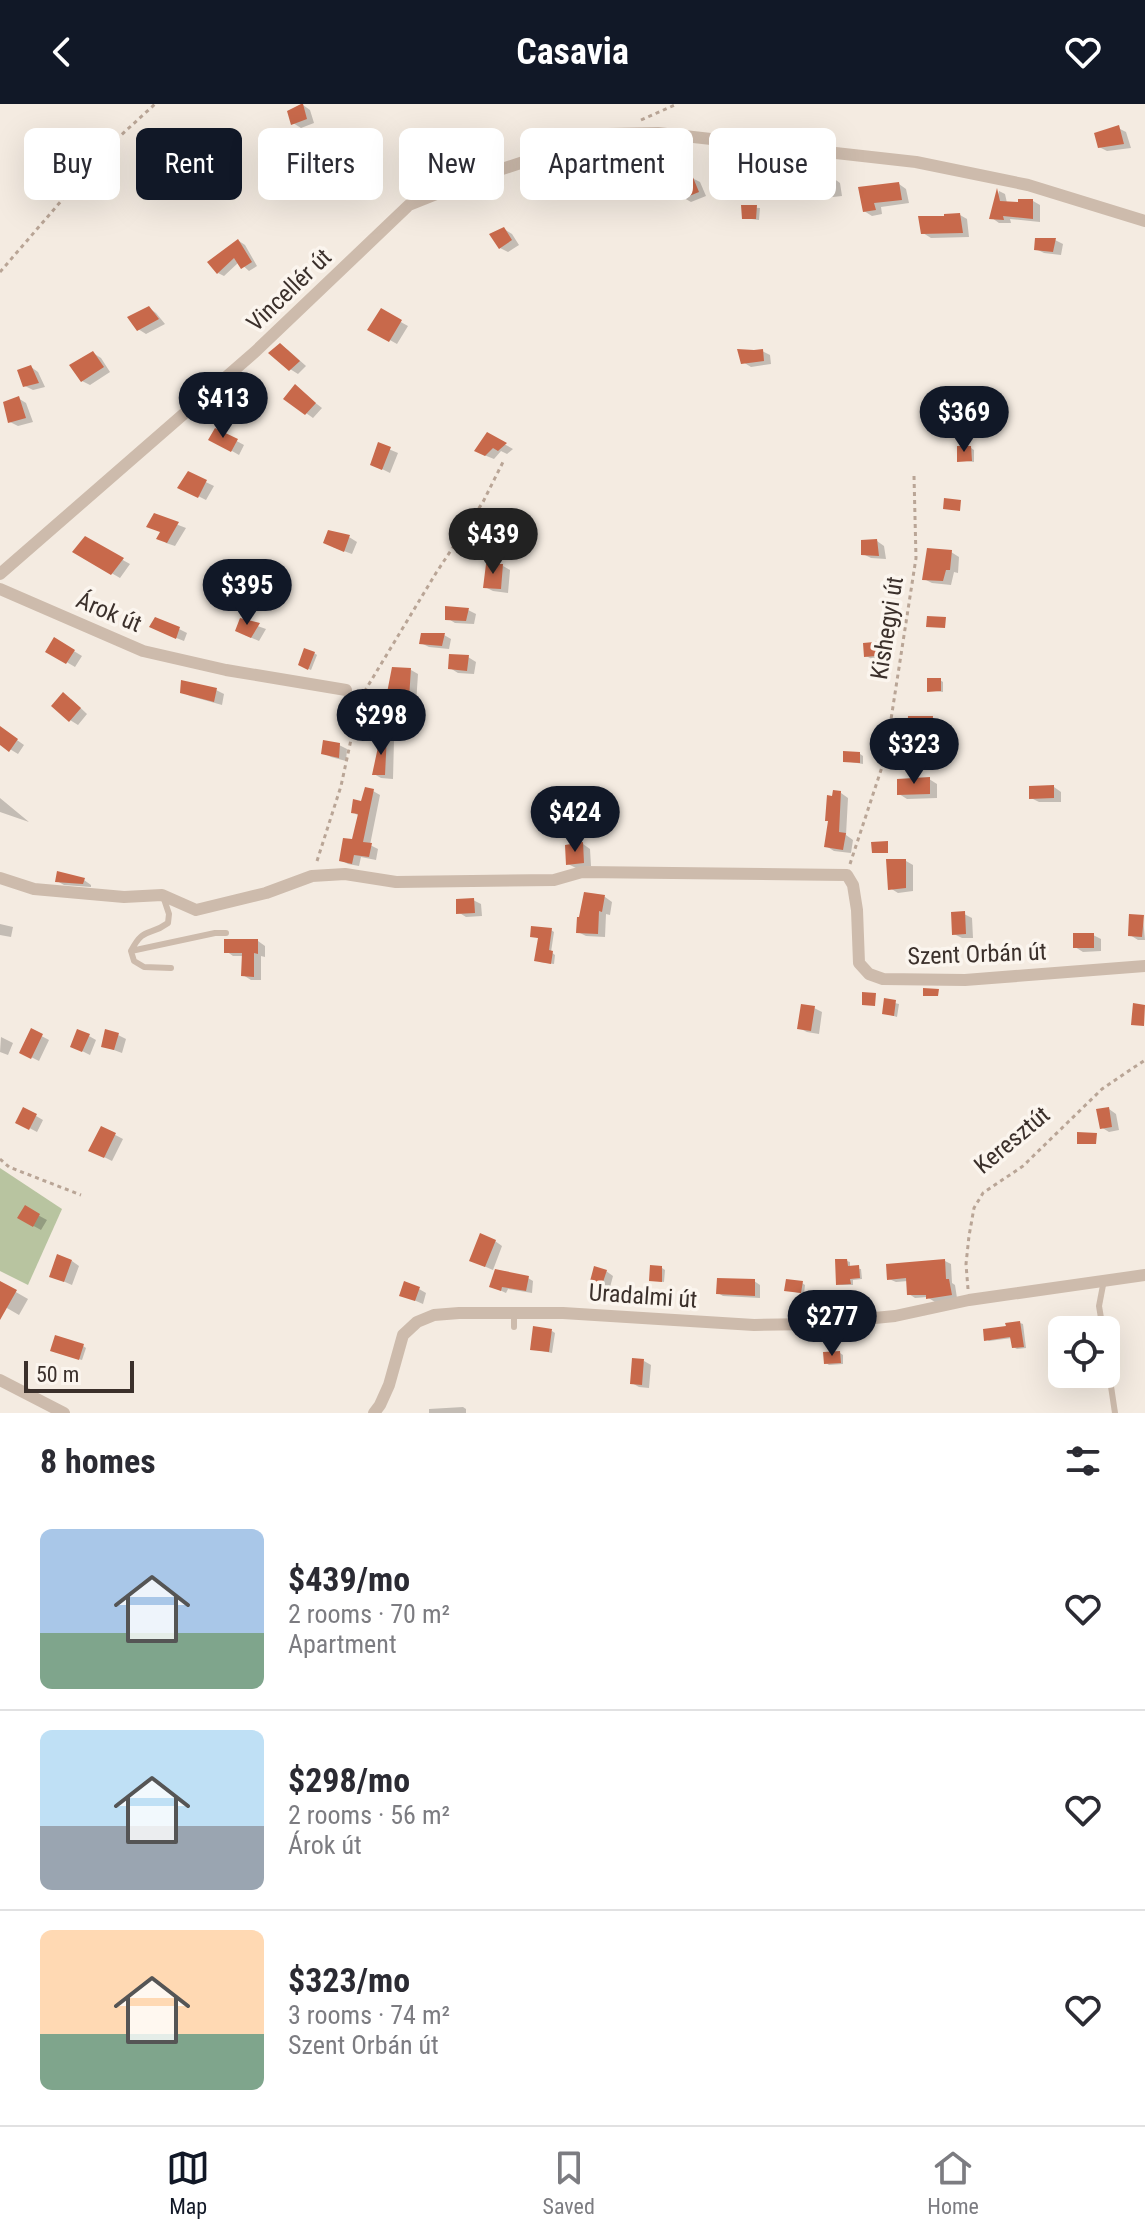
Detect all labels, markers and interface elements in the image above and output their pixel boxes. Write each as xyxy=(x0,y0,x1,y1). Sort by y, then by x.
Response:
icon: back xyxy=(40,30,84,74)
icon: heart xyxy=(1061,30,1105,74)
text: Casavia xyxy=(516,31,629,73)
chip: Buy xyxy=(24,128,120,200)
chip: Rent xyxy=(136,128,242,200)
chip: Filters xyxy=(258,128,383,200)
chip: New xyxy=(399,128,504,200)
chip: Apartment xyxy=(520,128,693,200)
chip: House xyxy=(709,128,836,200)
street label: Vincellér út xyxy=(241,243,337,337)
pin: $413 xyxy=(176,372,270,440)
text: $413 xyxy=(197,383,249,413)
pin: $369 xyxy=(917,386,1011,454)
text: $369 xyxy=(938,397,990,427)
pin: $439 xyxy=(446,508,540,576)
text: $439 xyxy=(467,519,519,549)
pin: $395 xyxy=(200,559,294,627)
text: $395 xyxy=(221,570,273,600)
street label: Kishegyi út xyxy=(865,574,909,682)
street label: Árok út xyxy=(72,586,146,638)
pin: $298 xyxy=(334,689,428,757)
text: $298 xyxy=(355,700,407,730)
pin: $323 xyxy=(867,718,961,786)
text: $323 xyxy=(888,729,940,759)
pin: $424 xyxy=(528,786,622,854)
text: $424 xyxy=(549,797,601,827)
street label: Szent Orbán út xyxy=(907,938,1047,970)
street label: Keresztút xyxy=(969,1100,1055,1180)
street label: Uradalmi út xyxy=(588,1278,698,1314)
pin: $277 xyxy=(785,1290,879,1358)
text: $277 xyxy=(806,1301,858,1331)
map controls xyxy=(1048,1316,1120,1388)
button: locate xyxy=(1048,1316,1120,1388)
scale bar xyxy=(24,1357,134,1393)
text: 50 m xyxy=(36,1362,79,1387)
icon: filters xyxy=(1061,1439,1105,1483)
text: 8 homes xyxy=(40,1441,156,1481)
text: $439/mo xyxy=(288,1559,410,1599)
icon: home xyxy=(104,1561,200,1657)
icon: heart xyxy=(1061,1587,1105,1631)
text: 2 rooms · 70 m² xyxy=(288,1599,450,1629)
text: Apartment xyxy=(288,1629,397,1659)
text: $298/mo xyxy=(288,1760,410,1800)
icon: home xyxy=(104,1762,200,1858)
icon: heart xyxy=(1061,1788,1105,1832)
text: 2 rooms · 56 m² xyxy=(288,1800,450,1830)
text: Árok út xyxy=(288,1830,362,1860)
text: $323/mo xyxy=(288,1960,410,2000)
icon: home xyxy=(104,1962,200,2058)
icon: heart xyxy=(1061,1988,1105,2032)
text: 3 rooms · 74 m² xyxy=(288,2000,450,2030)
text: Szent Orbán út xyxy=(288,2030,439,2060)
tab: Map xyxy=(166,2146,210,2219)
tab: Saved xyxy=(543,2146,595,2219)
tab: Home xyxy=(927,2146,979,2219)

